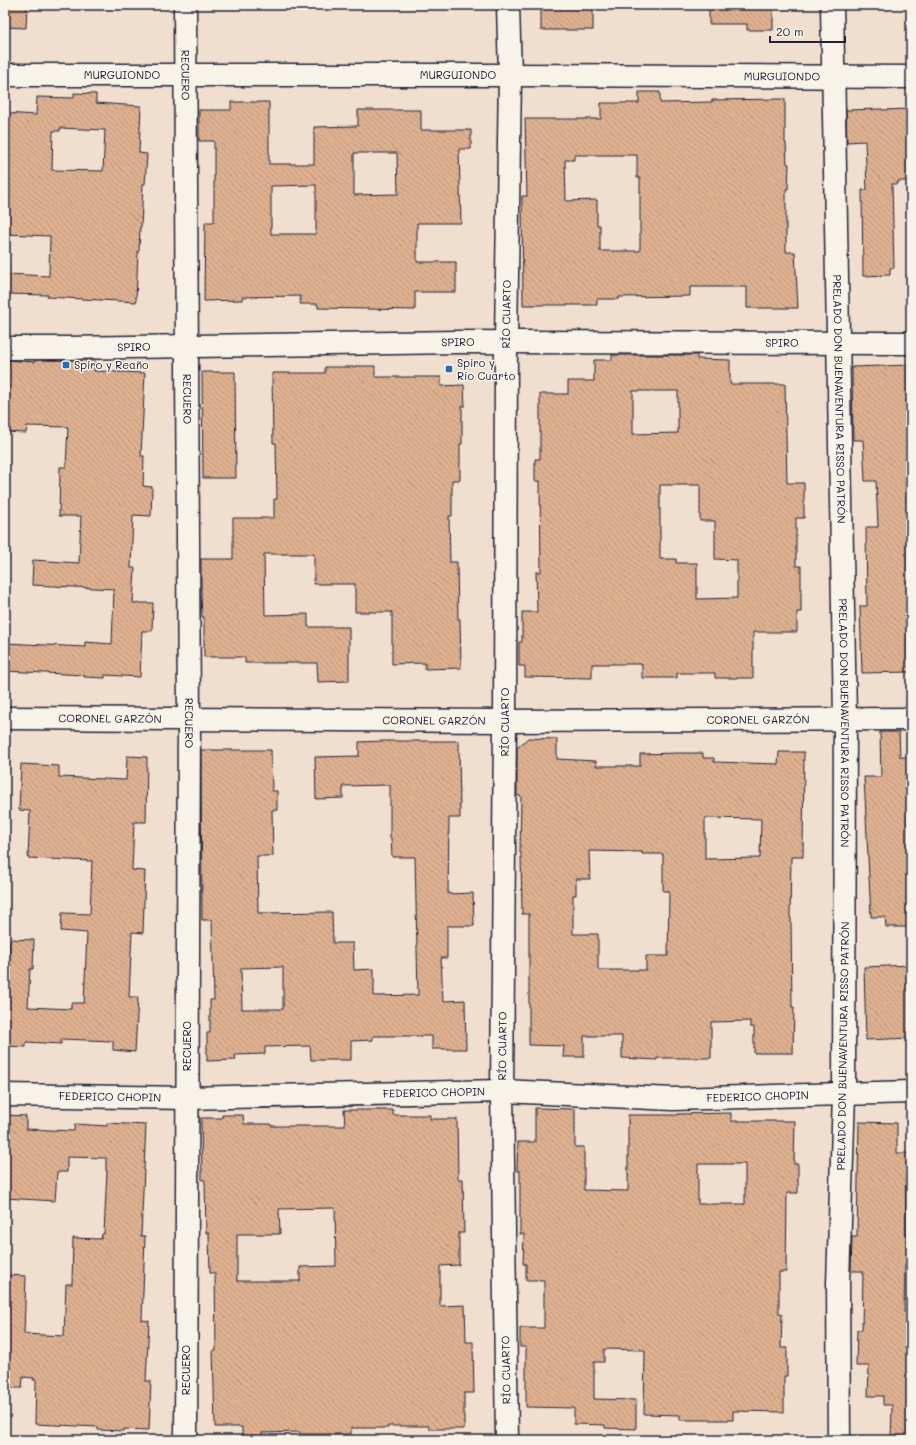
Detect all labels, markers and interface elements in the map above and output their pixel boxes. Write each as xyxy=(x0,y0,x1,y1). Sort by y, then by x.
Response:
scale bar xyxy=(770,18,845,44)
text: 20 m xyxy=(776,23,804,39)
street label: RECUERO xyxy=(178,50,194,101)
street label: MURGUIONDO xyxy=(84,67,161,82)
street label: MURGUIONDO xyxy=(420,67,497,82)
street label: MURGUIONDO xyxy=(744,68,821,84)
street label: PRELADO DON BUENAVENTURA RISSO PATRÓN xyxy=(830,274,849,524)
street label: RÍO CUARTO xyxy=(498,279,514,349)
street label: SPIRO xyxy=(441,334,475,349)
street label: SPIRO xyxy=(765,335,799,350)
street label: SPIRO xyxy=(117,339,151,354)
place label: Spiro y Río Cuarto xyxy=(457,355,516,383)
place label: Spiro y Reaño xyxy=(74,357,149,372)
marker: Spiro y Reaño xyxy=(61,360,71,370)
marker: Spiro y Río Cuarto xyxy=(444,364,454,374)
street label: RECUERO xyxy=(180,374,195,425)
street label: PRELADO DON BUENAVENTURA RISSO PATRÓN xyxy=(836,598,853,847)
street label: RÍO CUARTO xyxy=(497,687,512,757)
street label: RECUERO xyxy=(182,698,197,749)
street label: CORONEL GARZÓN xyxy=(58,710,162,726)
street label: CORONEL GARZÓN xyxy=(706,711,810,727)
street label: CORONEL GARZÓN xyxy=(382,712,486,728)
street label: PRELADO DON BUENAVENTURA RISSO PATRÓN xyxy=(833,921,852,1171)
street label: RÍO CUARTO xyxy=(494,1011,510,1081)
street label: RECUERO xyxy=(179,1020,194,1071)
street label: FEDERICO CHOPIN xyxy=(383,1083,485,1101)
street label: FEDERICO CHOPIN xyxy=(706,1087,809,1105)
street label: FEDERICO CHOPIN xyxy=(59,1088,161,1105)
street label: RÍO CUARTO xyxy=(497,1335,514,1405)
street label: RECUERO xyxy=(178,1344,193,1395)

